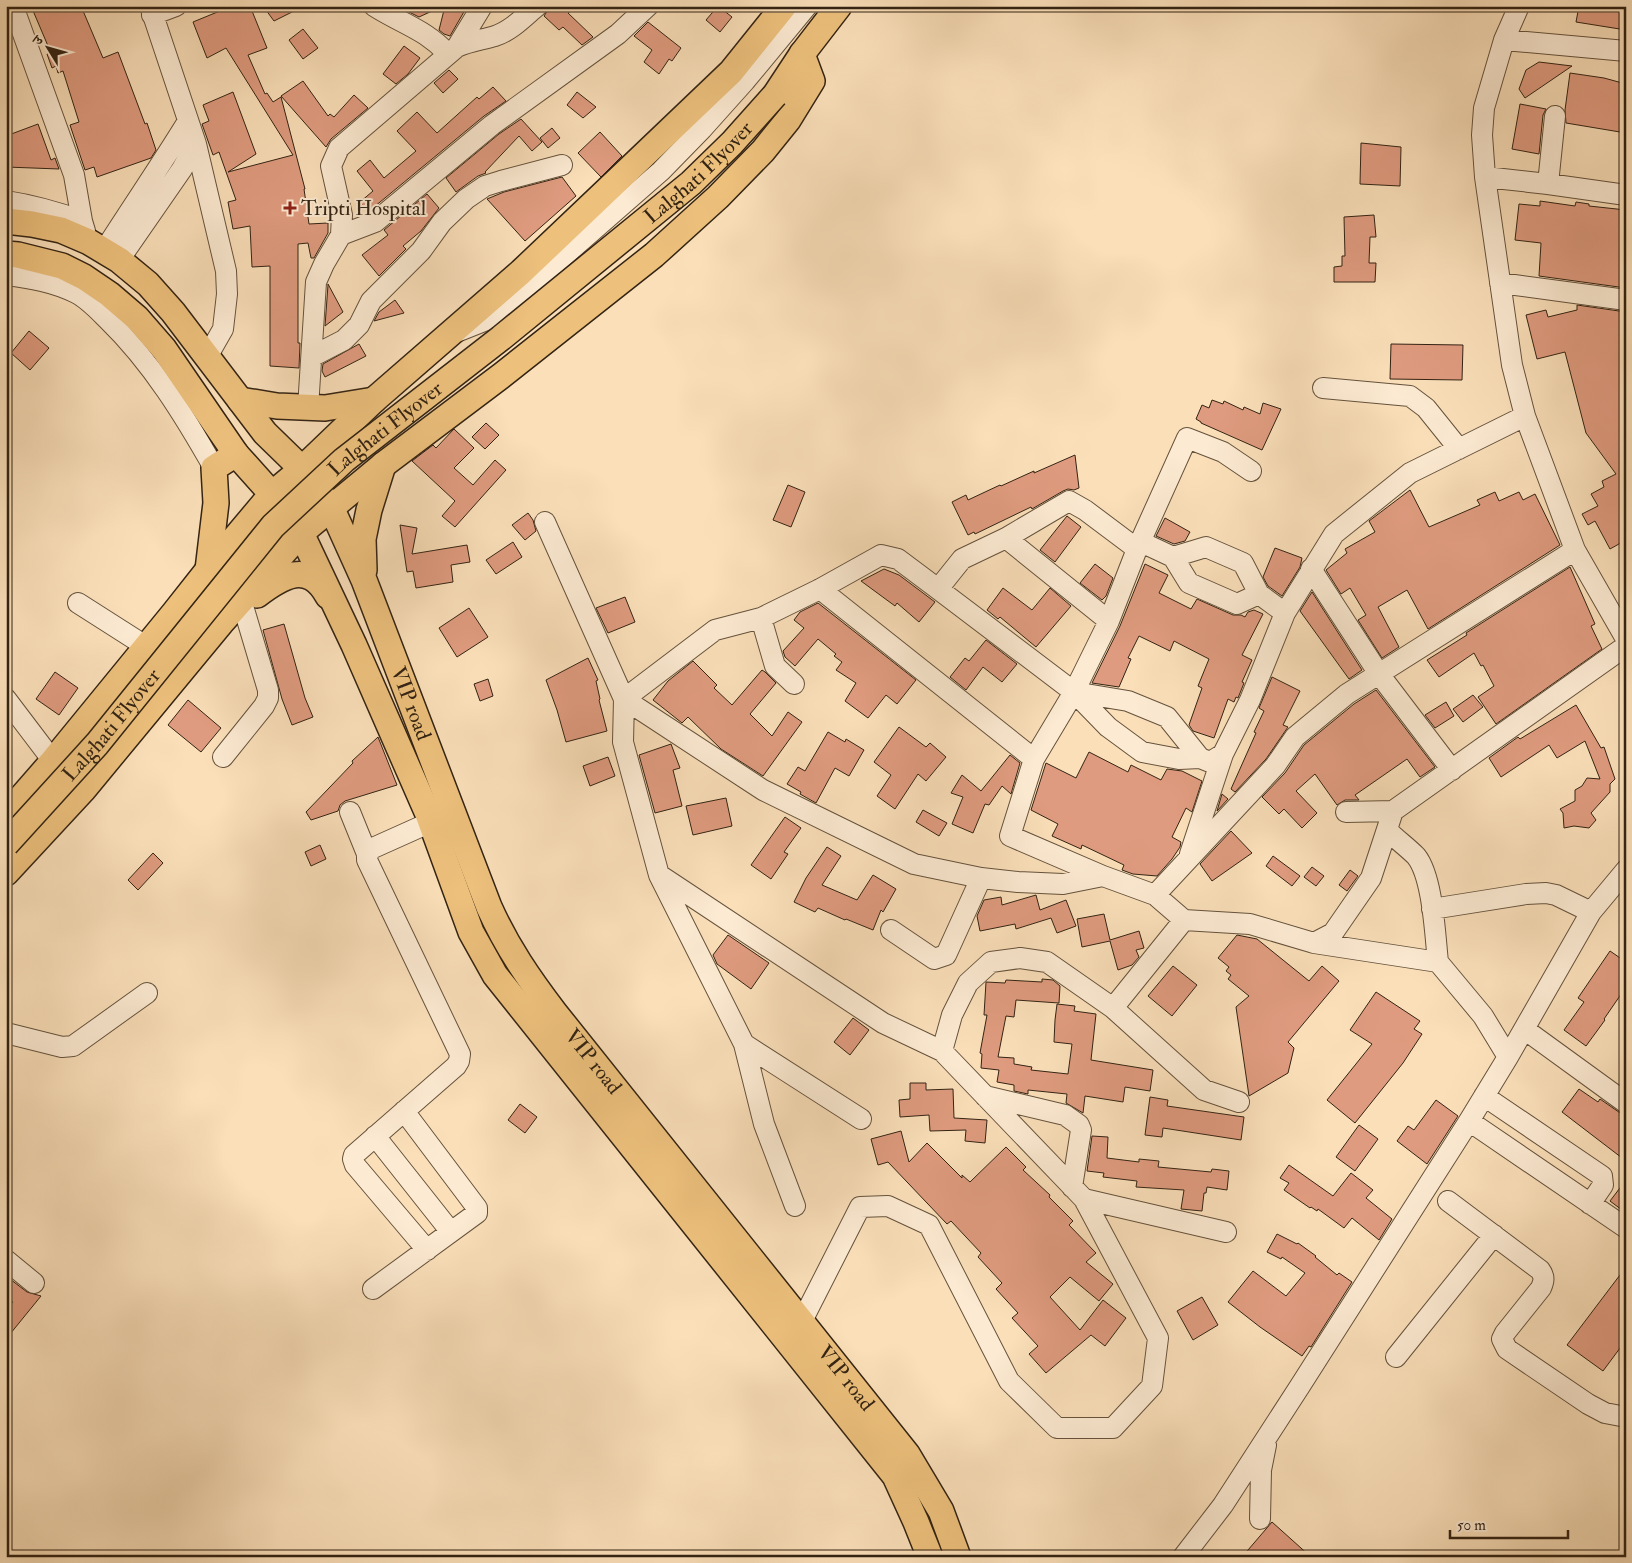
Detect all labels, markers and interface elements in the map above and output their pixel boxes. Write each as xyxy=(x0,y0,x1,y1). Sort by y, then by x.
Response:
north arrow xyxy=(22,22,72,72)
text: उ xyxy=(28,32,47,49)
street label: Lalghati Flyover xyxy=(639,116,759,230)
place label: Tripti Hospital xyxy=(301,195,427,222)
marker: Tripti Hospital xyxy=(283,201,297,215)
street label: Lalghati Flyover xyxy=(322,375,448,482)
street label: Lalghati Flyover xyxy=(57,663,167,787)
street label: VIP road xyxy=(384,663,437,745)
street label: VIP road xyxy=(559,1023,628,1101)
street label: VIP road xyxy=(811,1340,881,1417)
scale bar xyxy=(1450,1508,1567,1540)
text: 50 m xyxy=(1457,1516,1486,1535)

